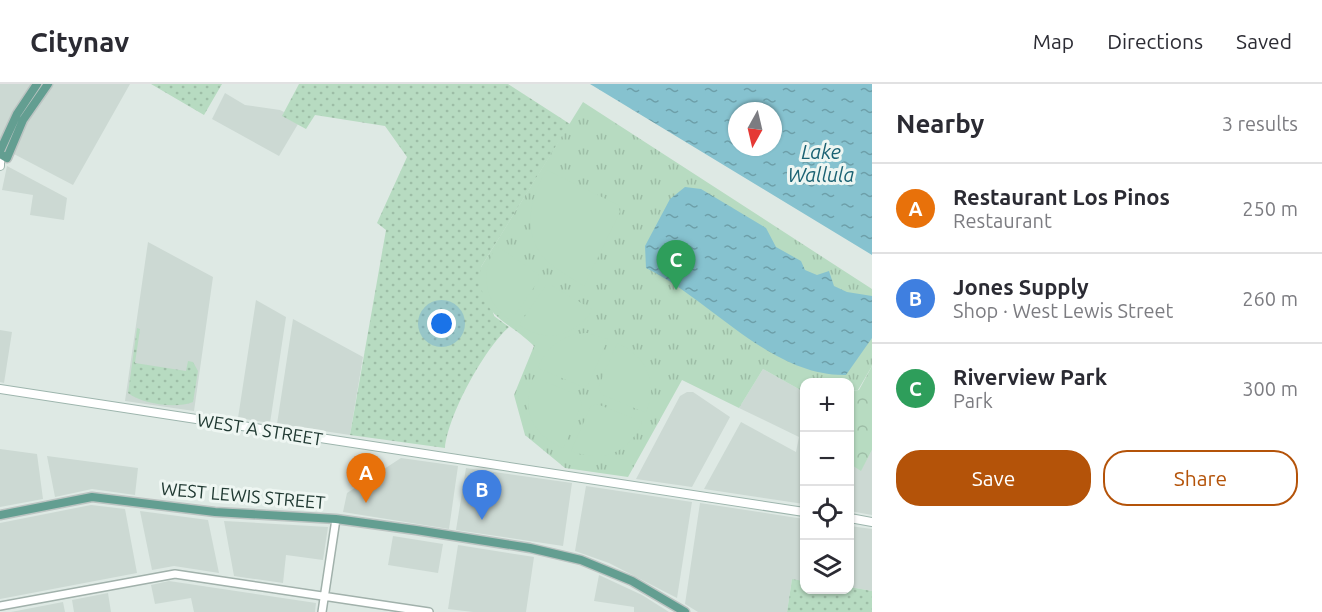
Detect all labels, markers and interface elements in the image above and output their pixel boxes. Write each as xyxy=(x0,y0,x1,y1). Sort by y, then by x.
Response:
text: Citynav xyxy=(30,26,129,57)
text: Map xyxy=(1033,29,1074,53)
text: Directions xyxy=(1107,29,1203,53)
text: Saved xyxy=(1236,29,1292,53)
north arrow xyxy=(728,102,782,156)
text: Nearby xyxy=(896,109,984,138)
text: 3 results xyxy=(1222,112,1298,135)
water label: Lake Wallula xyxy=(788,140,854,186)
text: Restaurant Los Pinos xyxy=(953,184,1170,209)
text: A xyxy=(908,197,923,220)
text: 250 m xyxy=(1242,197,1298,220)
text: Restaurant xyxy=(953,209,1052,232)
pin: C xyxy=(656,240,696,290)
text: Jones Supply xyxy=(953,274,1089,299)
text: B xyxy=(909,287,922,310)
text: 260 m xyxy=(1242,287,1298,310)
text: Shop · West Lewis Street xyxy=(953,299,1173,322)
your location xyxy=(427,309,456,338)
text: Riverview Park xyxy=(953,364,1107,389)
text: C xyxy=(909,377,922,400)
text: 300 m xyxy=(1242,377,1298,400)
map controls xyxy=(800,378,854,594)
button: + xyxy=(800,378,854,432)
text: Park xyxy=(953,389,993,412)
street label: WEST A STREET xyxy=(196,409,324,449)
button: − xyxy=(800,432,854,486)
button: Save xyxy=(896,450,1091,506)
button: Share xyxy=(1103,450,1298,506)
pin: A xyxy=(346,454,386,503)
pin: B xyxy=(462,470,502,520)
street label: WEST LEWIS STREET xyxy=(160,478,326,512)
button: locate xyxy=(800,486,854,540)
button: layers xyxy=(800,540,854,594)

